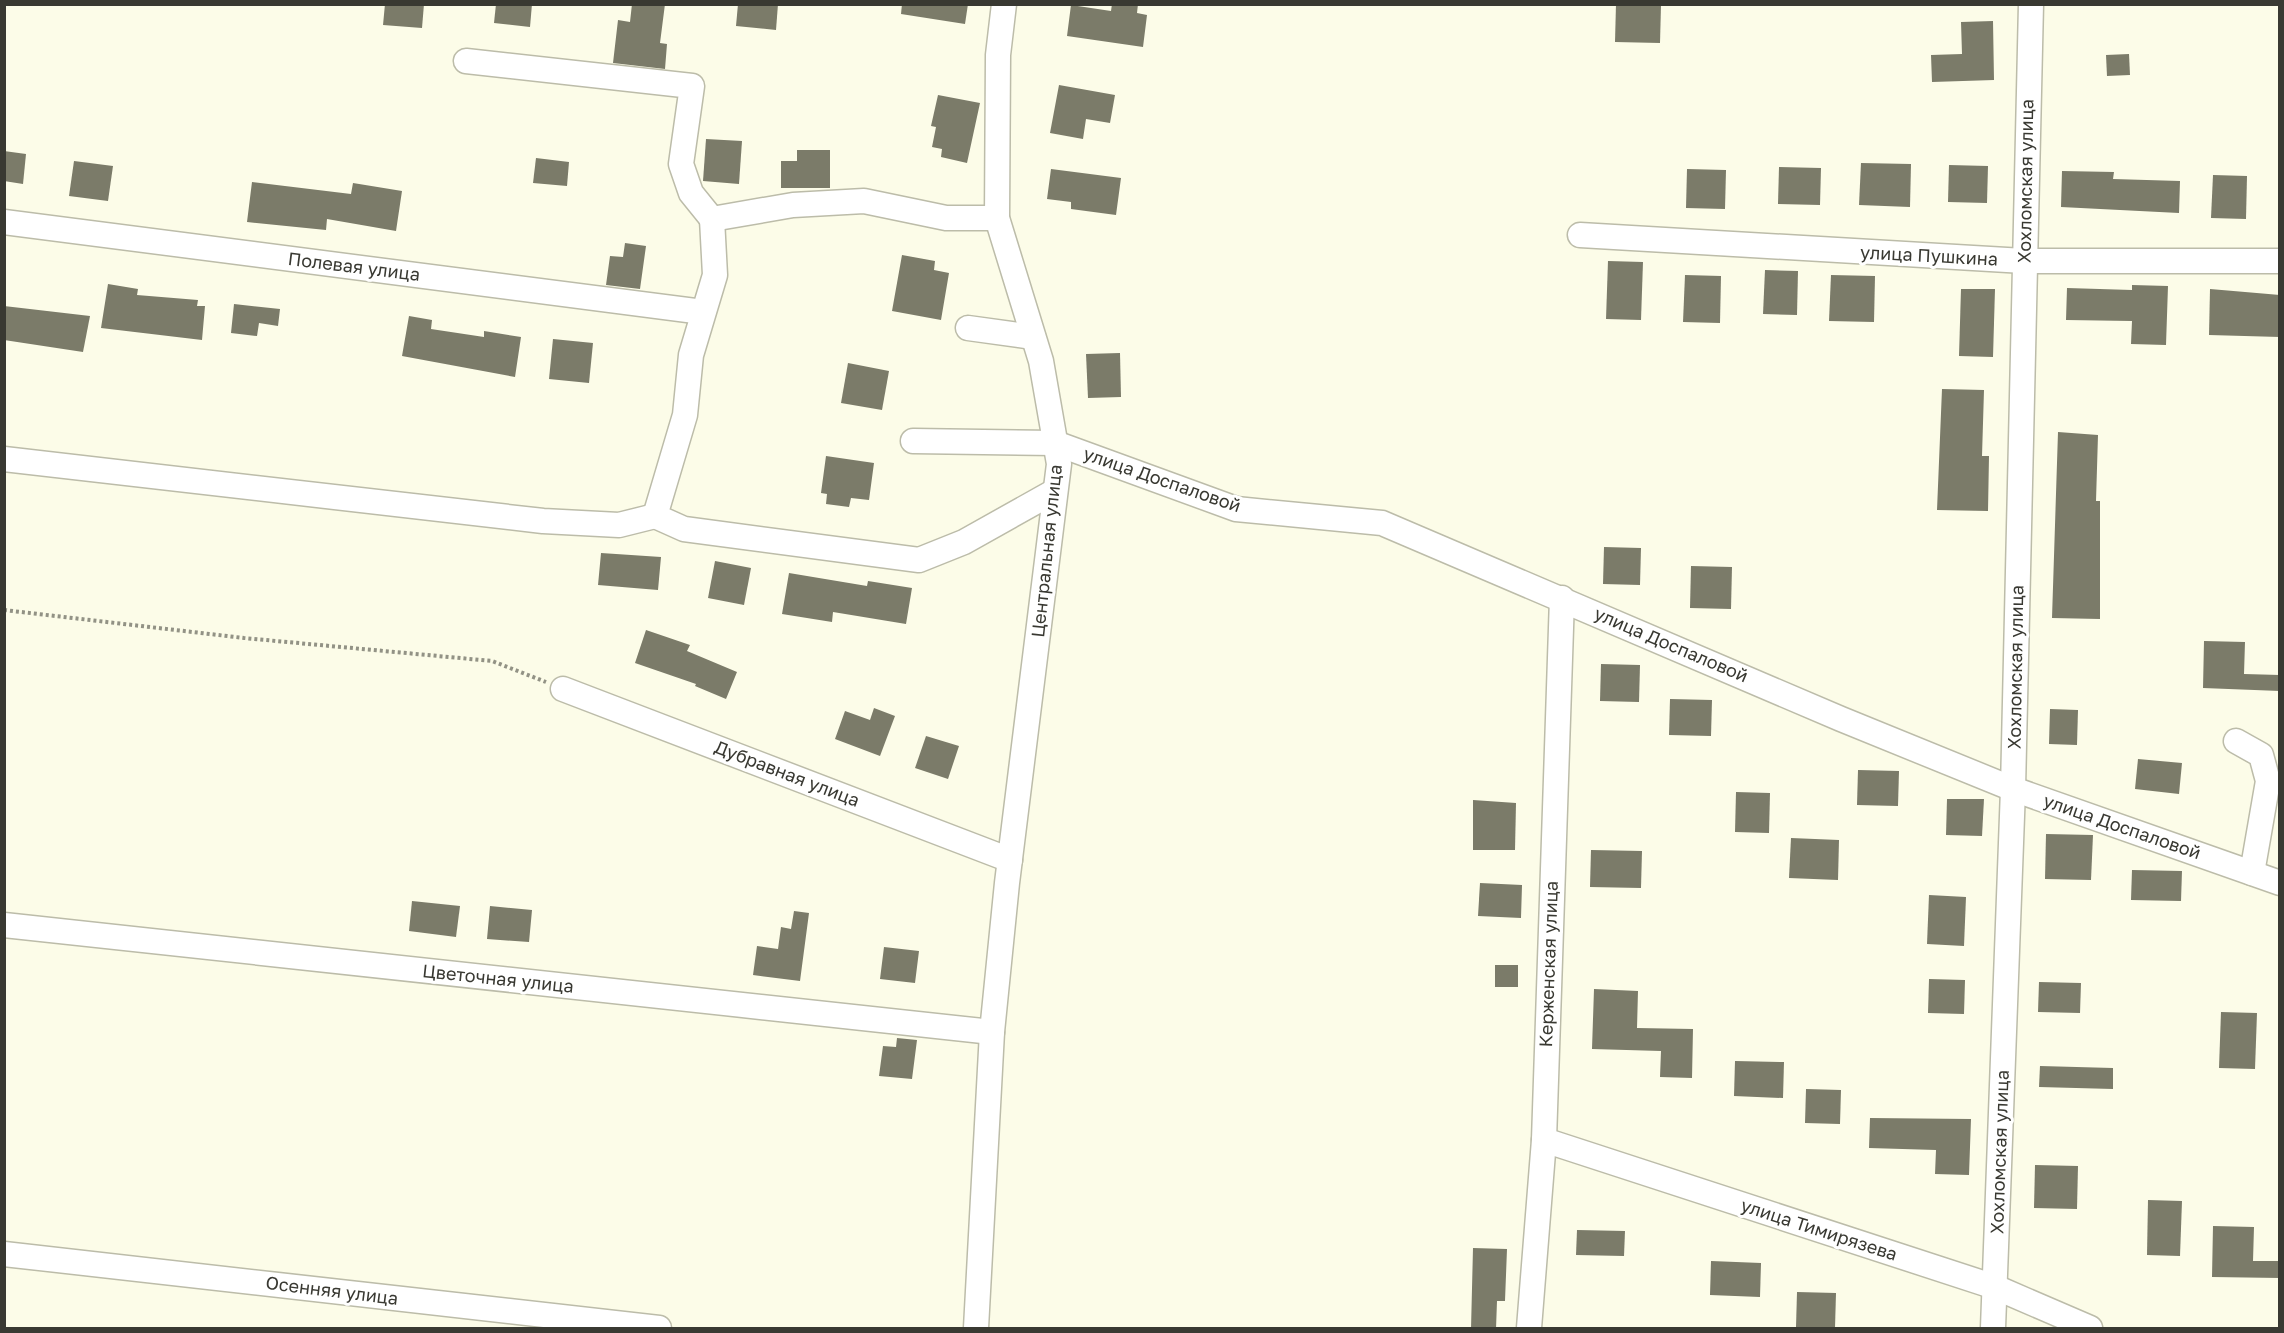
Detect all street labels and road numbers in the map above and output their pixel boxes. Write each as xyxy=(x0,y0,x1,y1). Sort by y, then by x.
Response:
street label: Хохломская улица xyxy=(2013,99,2037,263)
street label: улица Пушкина xyxy=(1860,240,1998,270)
street label: Полевая улица xyxy=(287,247,421,285)
street label: улица Доспаловой xyxy=(1081,442,1244,516)
street label: Центральная улица xyxy=(1026,463,1066,638)
street label: Хохломская улица xyxy=(2003,585,2027,749)
street label: улица Доспаловой xyxy=(1591,602,1752,686)
street label: Дубравная улица xyxy=(712,735,863,811)
street label: улица Доспаловой xyxy=(2041,789,2204,863)
street label: Керженская улица xyxy=(1534,880,1562,1048)
street label: Цветочная улица xyxy=(421,959,575,997)
street label: Хохломская улица xyxy=(1985,1070,2013,1234)
street label: улица Тимирязева xyxy=(1738,1193,1900,1265)
street label: Осенняя улица xyxy=(265,1271,400,1309)

